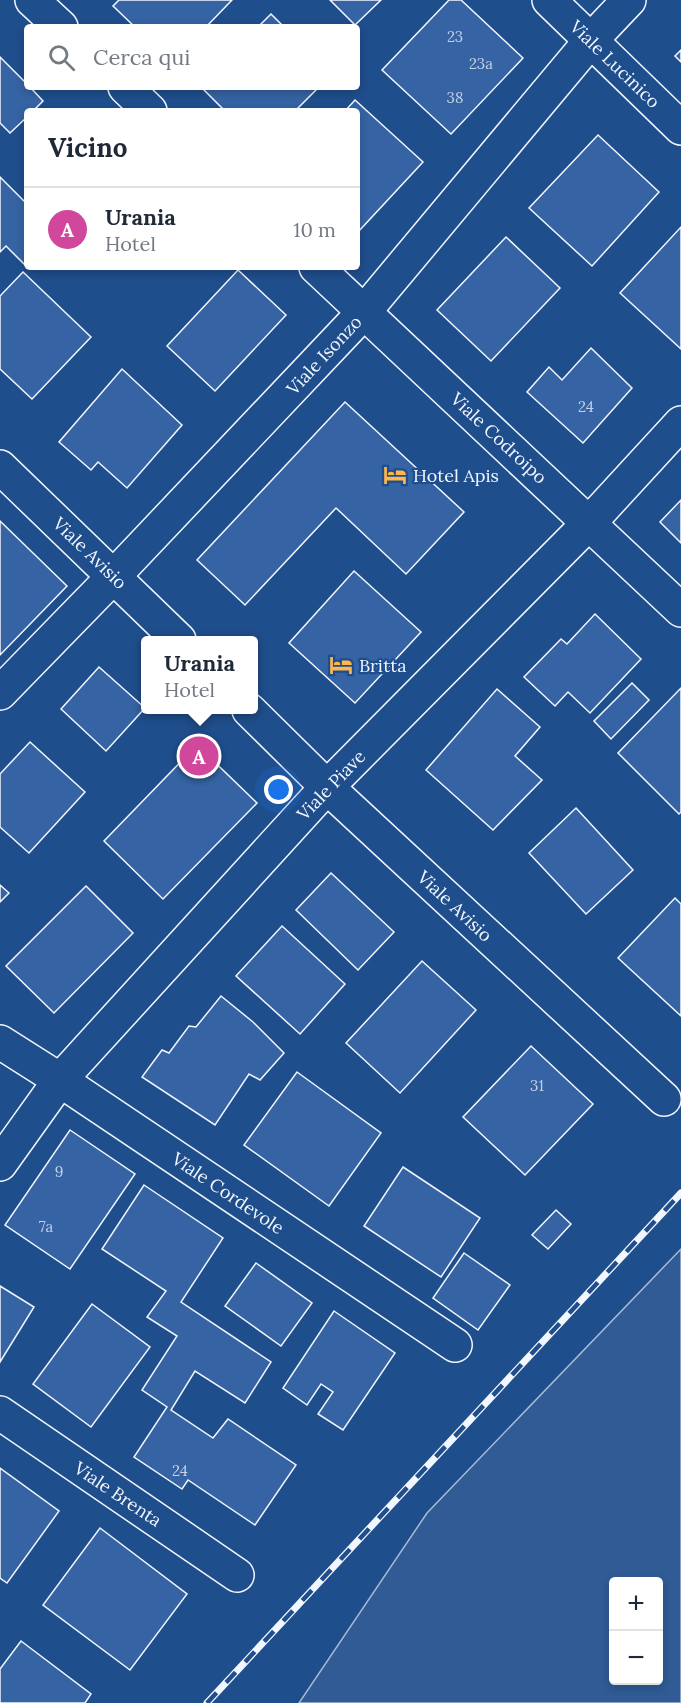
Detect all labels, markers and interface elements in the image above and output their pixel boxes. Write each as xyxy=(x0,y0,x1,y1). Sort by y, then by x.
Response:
street label: Viale Lucinico xyxy=(564,14,665,113)
search box xyxy=(24,24,360,90)
house number: 23 xyxy=(447,27,463,46)
icon: search xyxy=(45,41,78,74)
text: Cerca qui xyxy=(93,43,190,71)
house number: 23a xyxy=(469,54,493,73)
house number: 38 xyxy=(447,88,463,107)
text: Vicino xyxy=(48,131,128,164)
text: Urania xyxy=(105,203,176,231)
text: A xyxy=(61,217,74,242)
text: 10 m xyxy=(293,217,336,242)
text: Hotel xyxy=(105,231,156,256)
street label: Viale Isonzo xyxy=(281,310,367,400)
street label: Viale Codroipo xyxy=(445,387,552,489)
house number: 24 xyxy=(578,397,594,416)
hotel icon: Hotel Apis xyxy=(382,462,408,488)
place label: Hotel Apis xyxy=(413,464,499,487)
street label: Viale Avisio xyxy=(47,511,132,594)
popup xyxy=(141,636,258,714)
text: Urania xyxy=(164,649,235,677)
hotel icon: Britta xyxy=(328,652,354,678)
place label: Britta xyxy=(359,654,407,677)
text: Hotel xyxy=(164,677,215,702)
pin: A xyxy=(180,734,218,778)
street label: Viale Piave xyxy=(291,745,370,826)
your location xyxy=(264,775,293,804)
street label: Viale Avisio xyxy=(412,865,497,947)
house number: 31 xyxy=(530,1076,544,1095)
street label: Viale Cordevole xyxy=(167,1146,289,1239)
house number: 9 xyxy=(55,1162,63,1181)
house number: 7a xyxy=(39,1217,54,1236)
street label: Viale Brenta xyxy=(69,1456,166,1532)
house number: 24 xyxy=(172,1461,188,1480)
map controls xyxy=(609,1577,663,1685)
button: + xyxy=(609,1577,663,1631)
button: − xyxy=(609,1631,663,1685)

